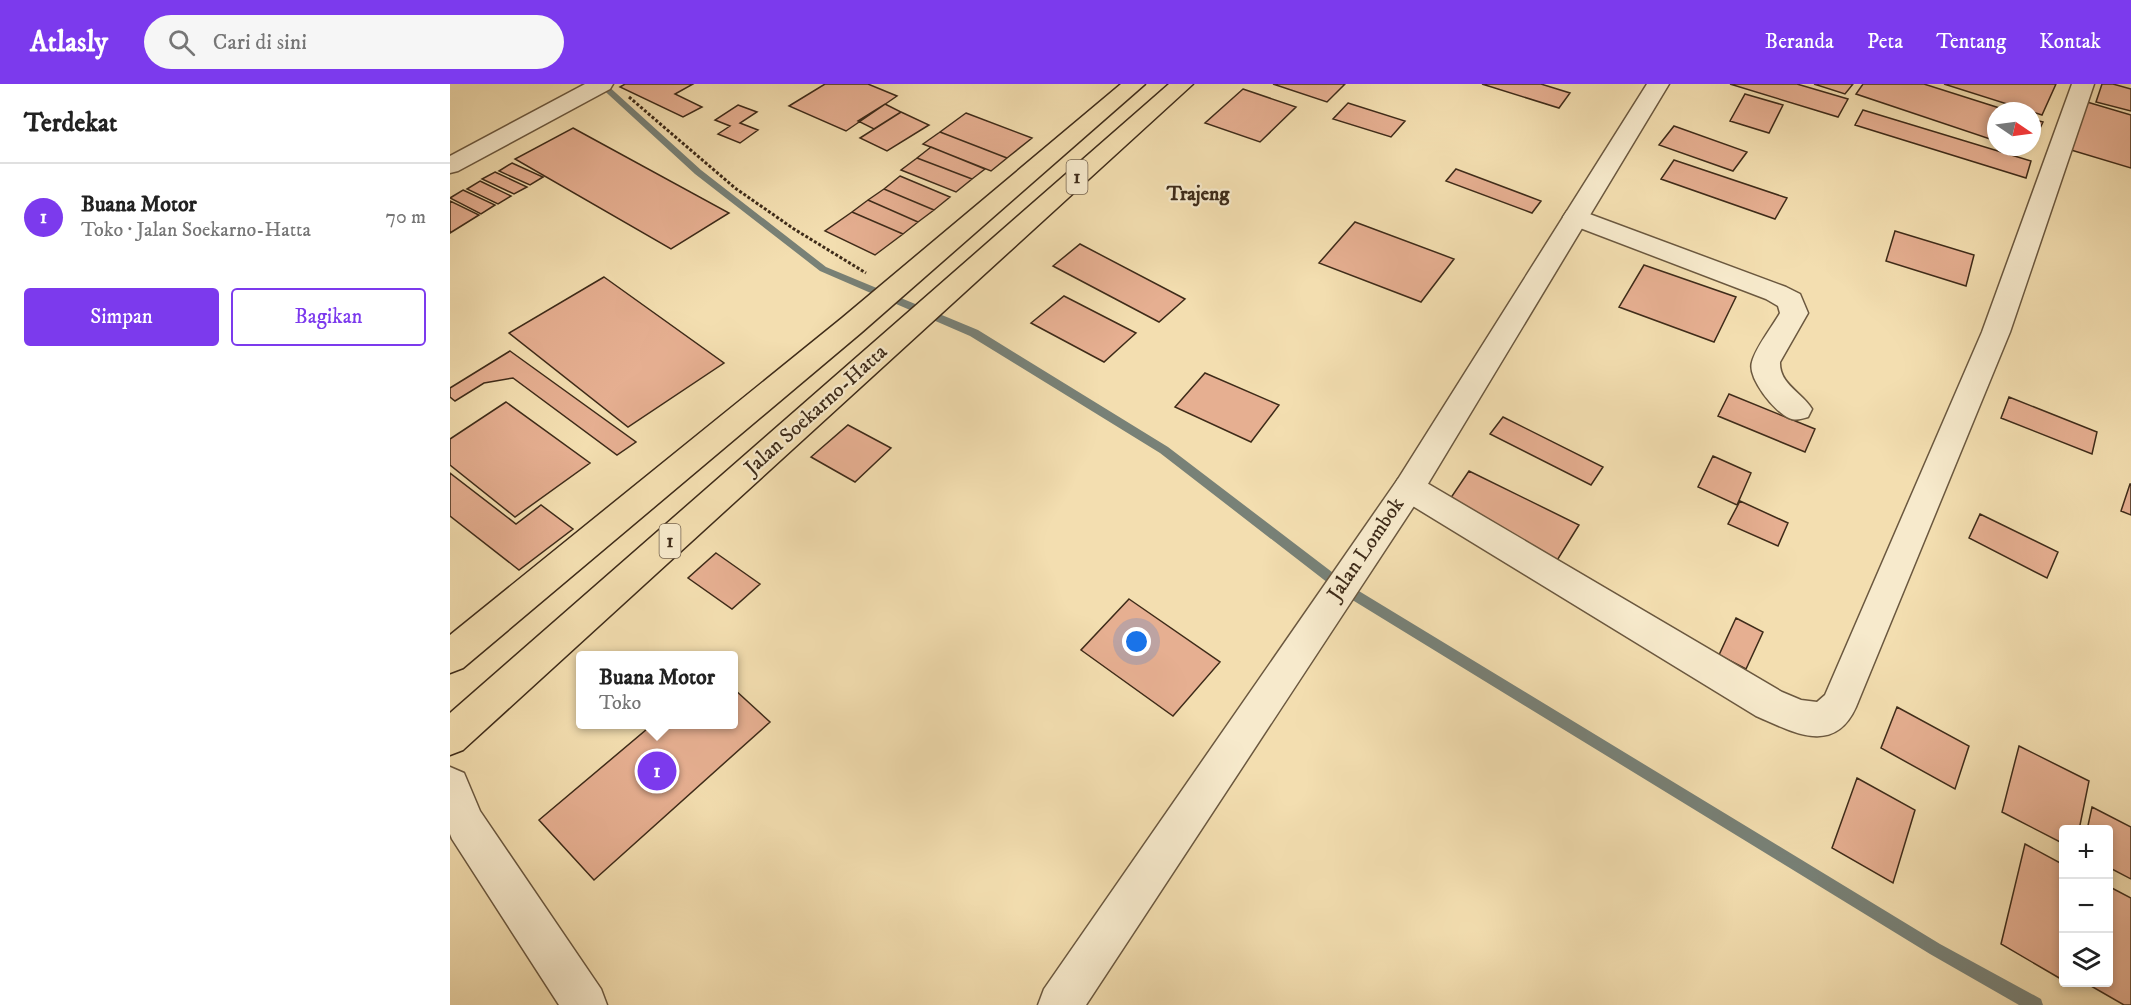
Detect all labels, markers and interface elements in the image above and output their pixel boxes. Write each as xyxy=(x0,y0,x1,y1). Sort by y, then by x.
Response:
search box xyxy=(144,15,564,69)
text: Atlasly xyxy=(30,25,108,60)
icon: search xyxy=(165,26,198,59)
text: Cari di sini xyxy=(213,29,307,56)
text: Beranda xyxy=(1765,29,1834,55)
text: Peta xyxy=(1867,29,1903,55)
text: Tentang xyxy=(1936,29,2006,55)
text: Kontak xyxy=(2039,29,2101,55)
north arrow xyxy=(1987,102,2041,156)
text: Terdekat xyxy=(24,107,117,140)
road number: 1 xyxy=(1066,160,1088,194)
district label: Trajeng xyxy=(1166,182,1230,207)
text: Buana Motor xyxy=(81,191,197,218)
text: 1 xyxy=(40,205,47,230)
text: 70 m xyxy=(385,205,426,230)
text: Toko · Jalan Soekarno-Hatta xyxy=(81,218,311,243)
button: Simpan xyxy=(24,288,219,346)
button: Bagikan xyxy=(231,288,426,346)
street label: Jalan Soekarno-Hatta xyxy=(738,339,893,482)
street label: Jalan Lombok xyxy=(1321,492,1410,607)
road number: 1 xyxy=(660,524,680,558)
your location xyxy=(1122,627,1151,656)
popup xyxy=(576,651,738,729)
text: Buana Motor xyxy=(599,664,715,691)
text: Toko xyxy=(599,691,641,716)
pin: 1 xyxy=(638,748,676,794)
map controls xyxy=(2059,825,2113,987)
button: + xyxy=(2059,825,2113,879)
button: − xyxy=(2059,879,2113,933)
button: layers xyxy=(2059,933,2113,987)

